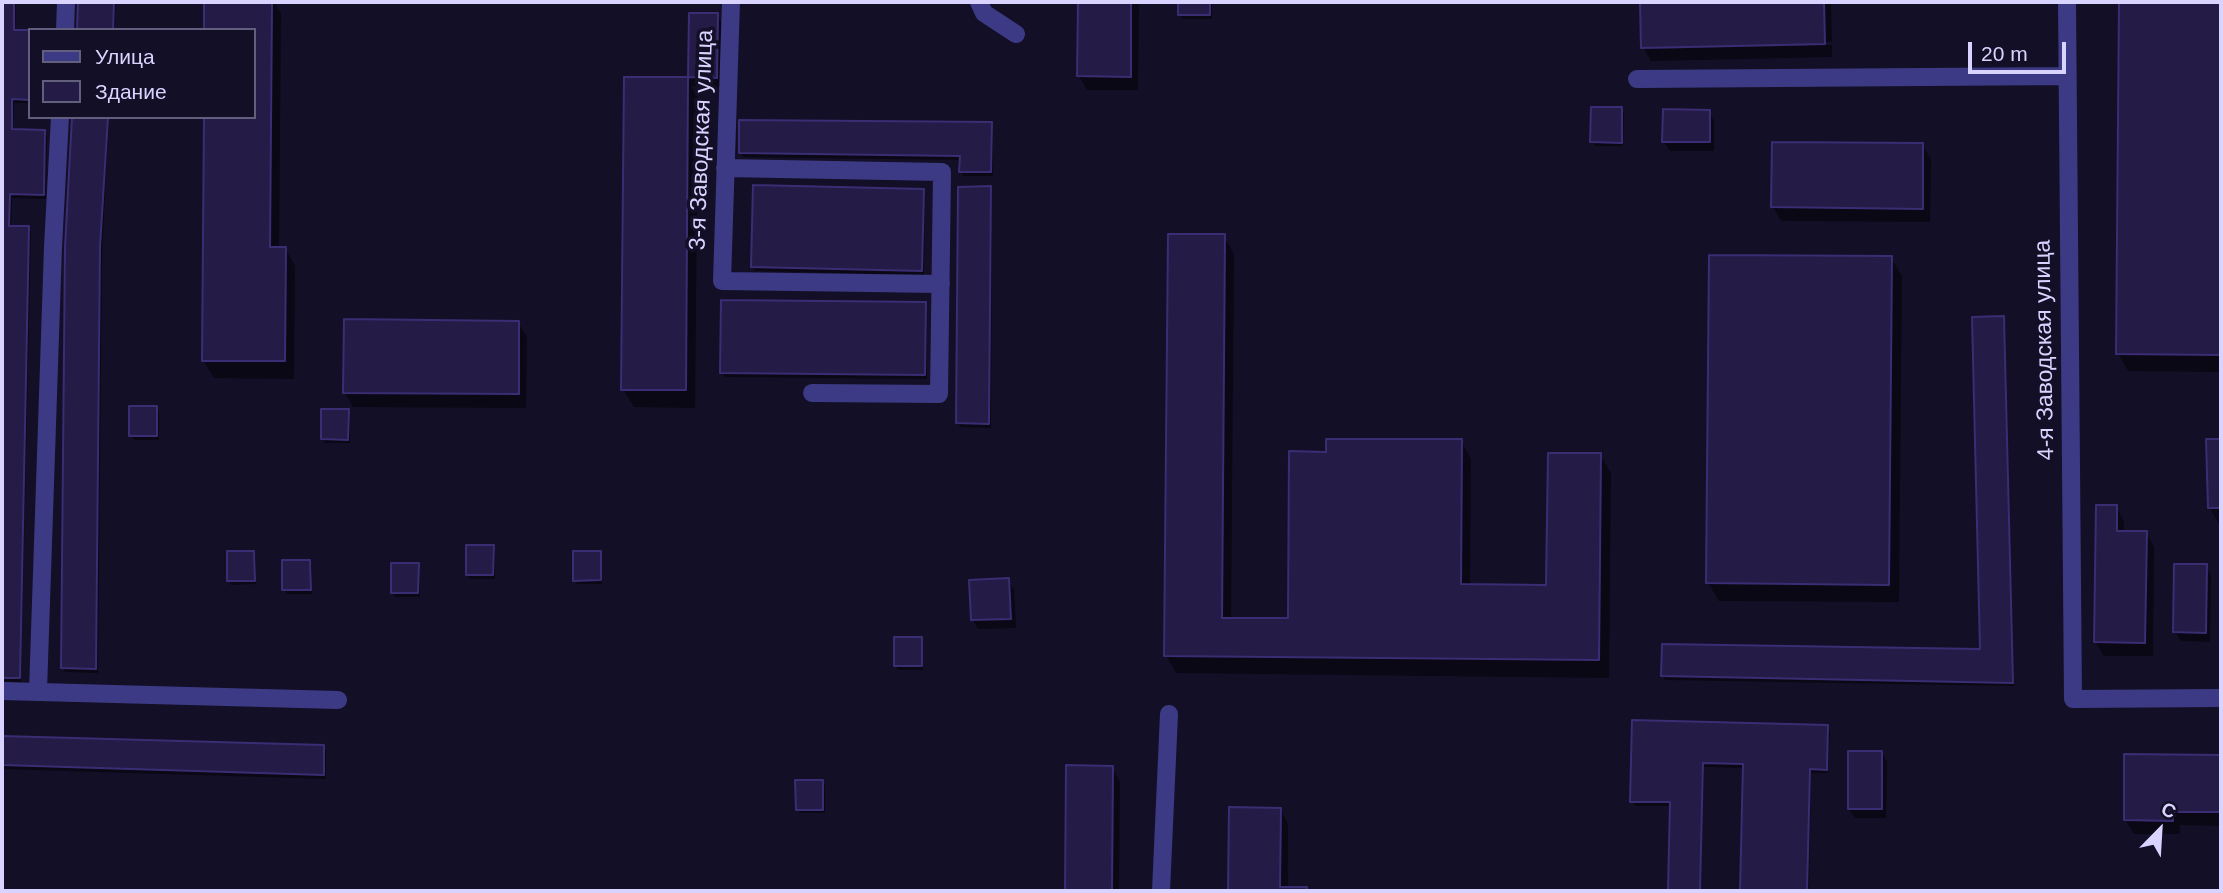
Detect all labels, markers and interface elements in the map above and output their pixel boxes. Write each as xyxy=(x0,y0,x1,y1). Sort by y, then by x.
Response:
legend xyxy=(28,28,256,119)
scale bar xyxy=(1971,28,2069,72)
street label: 3-я Заводская улица xyxy=(684,29,720,251)
text: 20 m xyxy=(1981,42,2028,65)
text: Улица xyxy=(95,45,155,68)
text: Здание xyxy=(95,80,167,103)
street label: 4-я Заводская улица xyxy=(2029,239,2061,461)
north arrow xyxy=(2125,795,2195,865)
text: С xyxy=(2158,798,2179,823)

